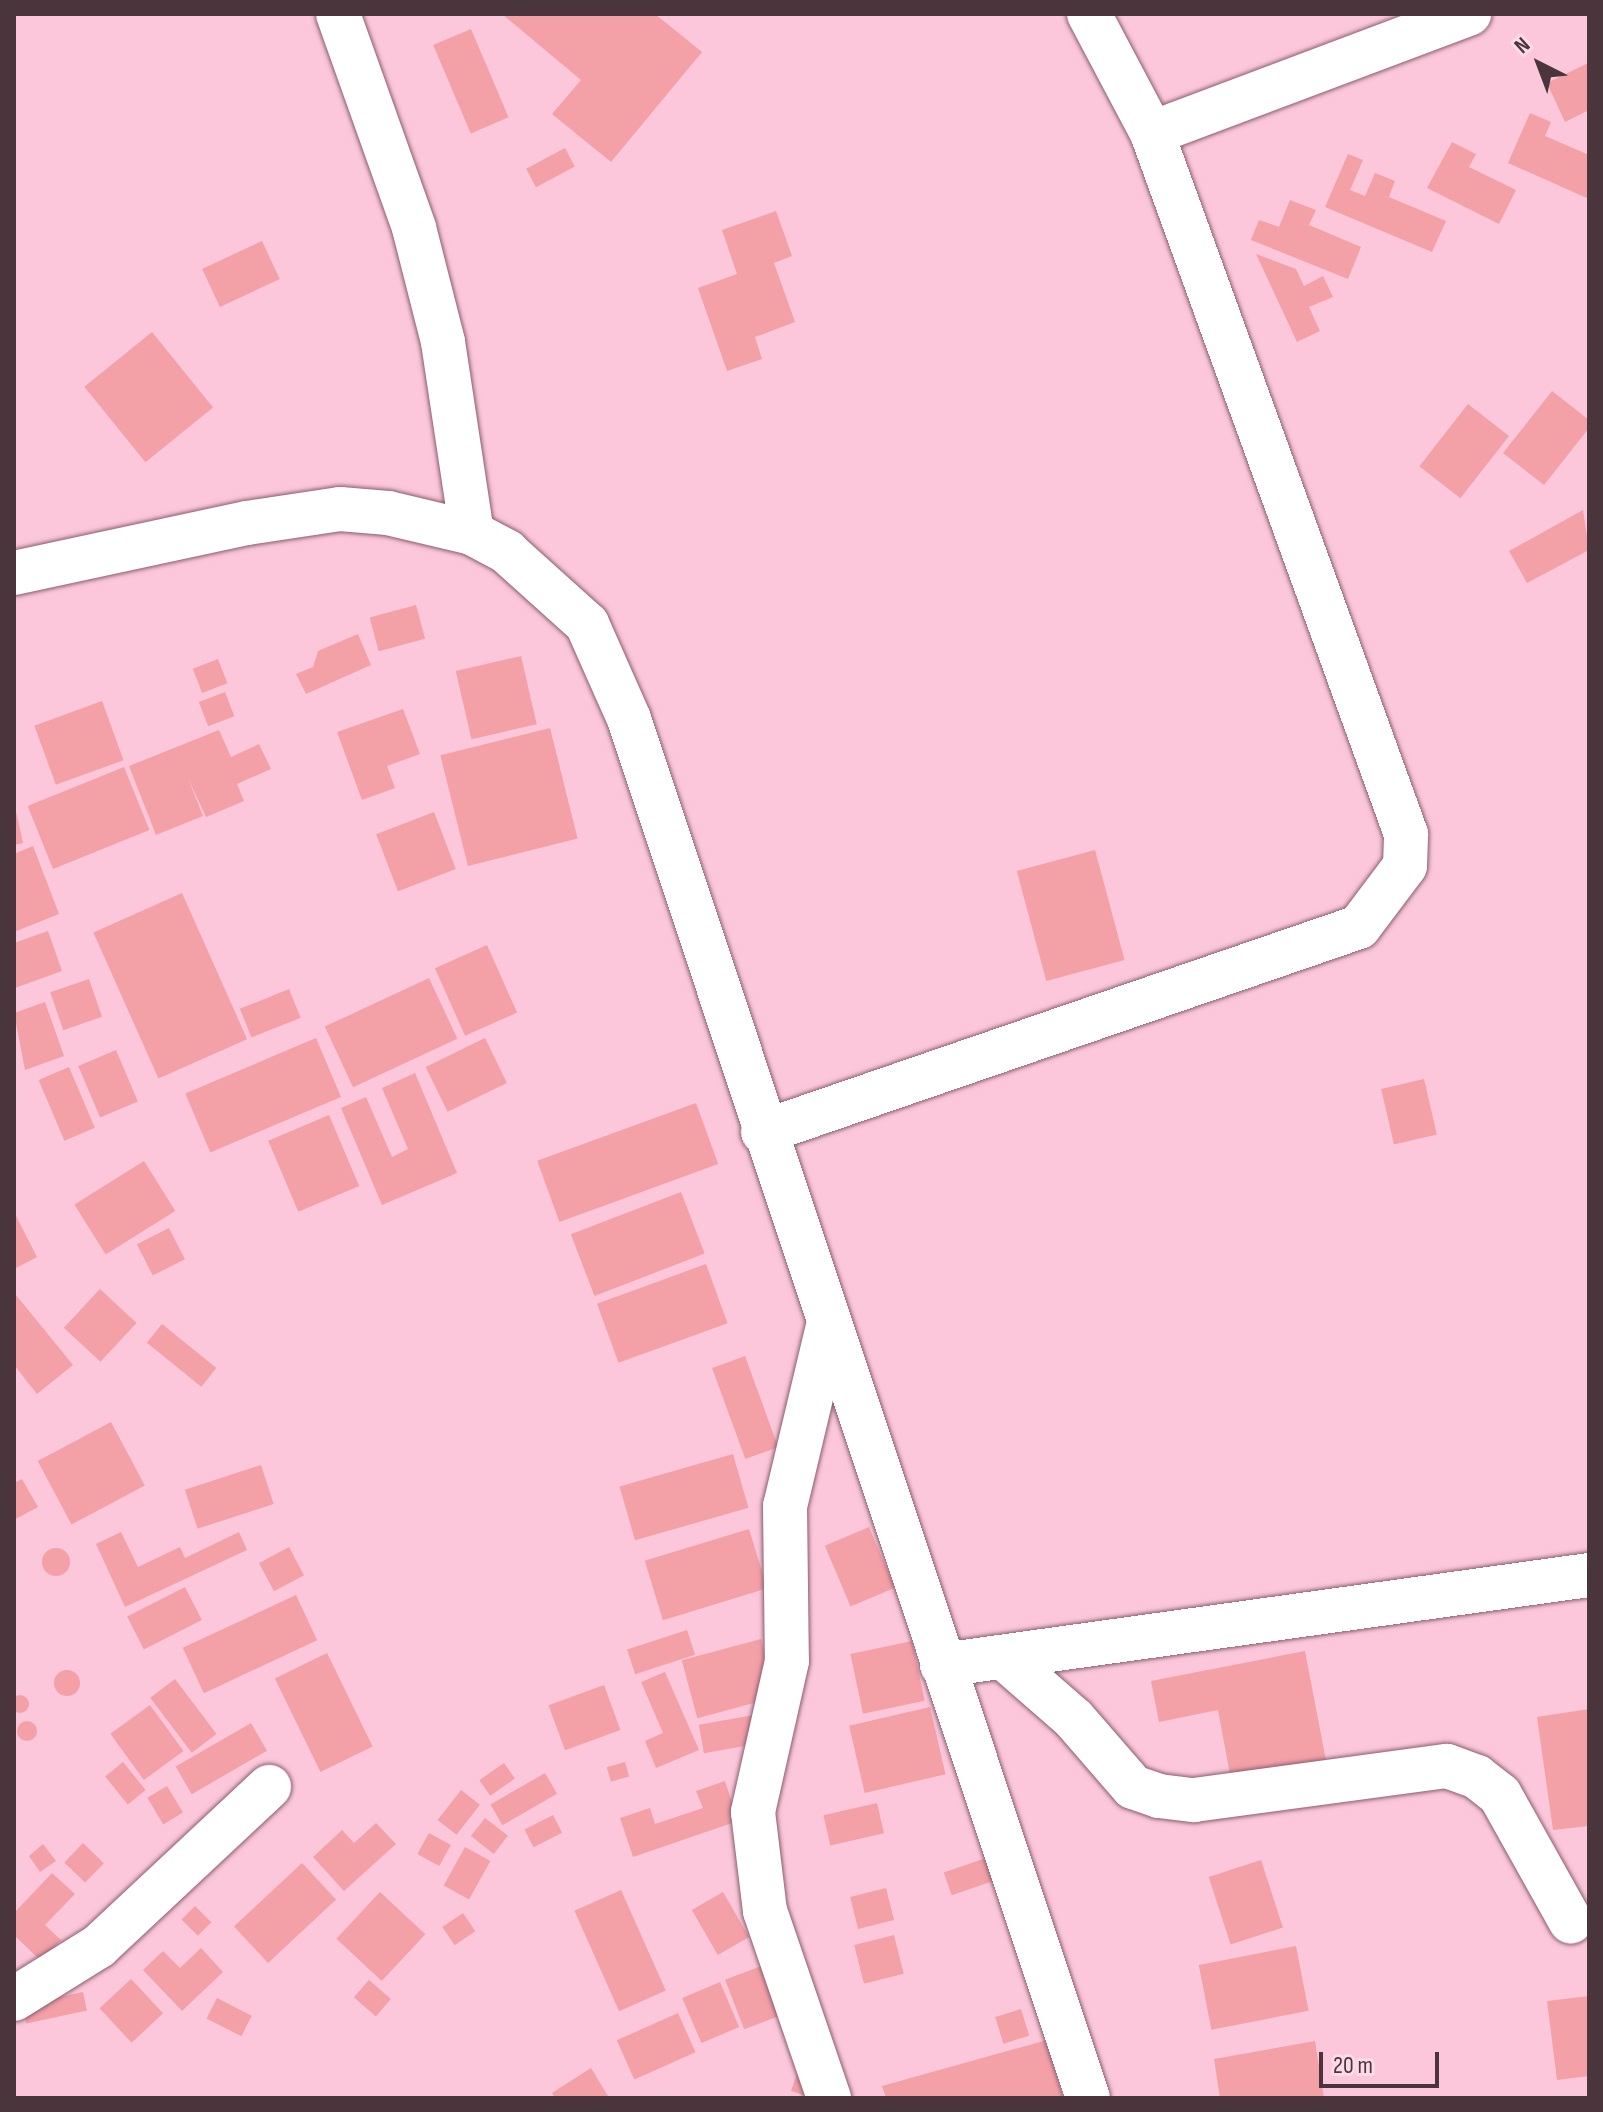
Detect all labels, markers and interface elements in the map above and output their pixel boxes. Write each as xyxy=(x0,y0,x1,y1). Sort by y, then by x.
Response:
north arrow xyxy=(1499,24,1579,104)
text: N xyxy=(1509,32,1536,60)
scale bar xyxy=(1323,2036,1443,2086)
text: 20 m xyxy=(1333,2051,1373,2080)

